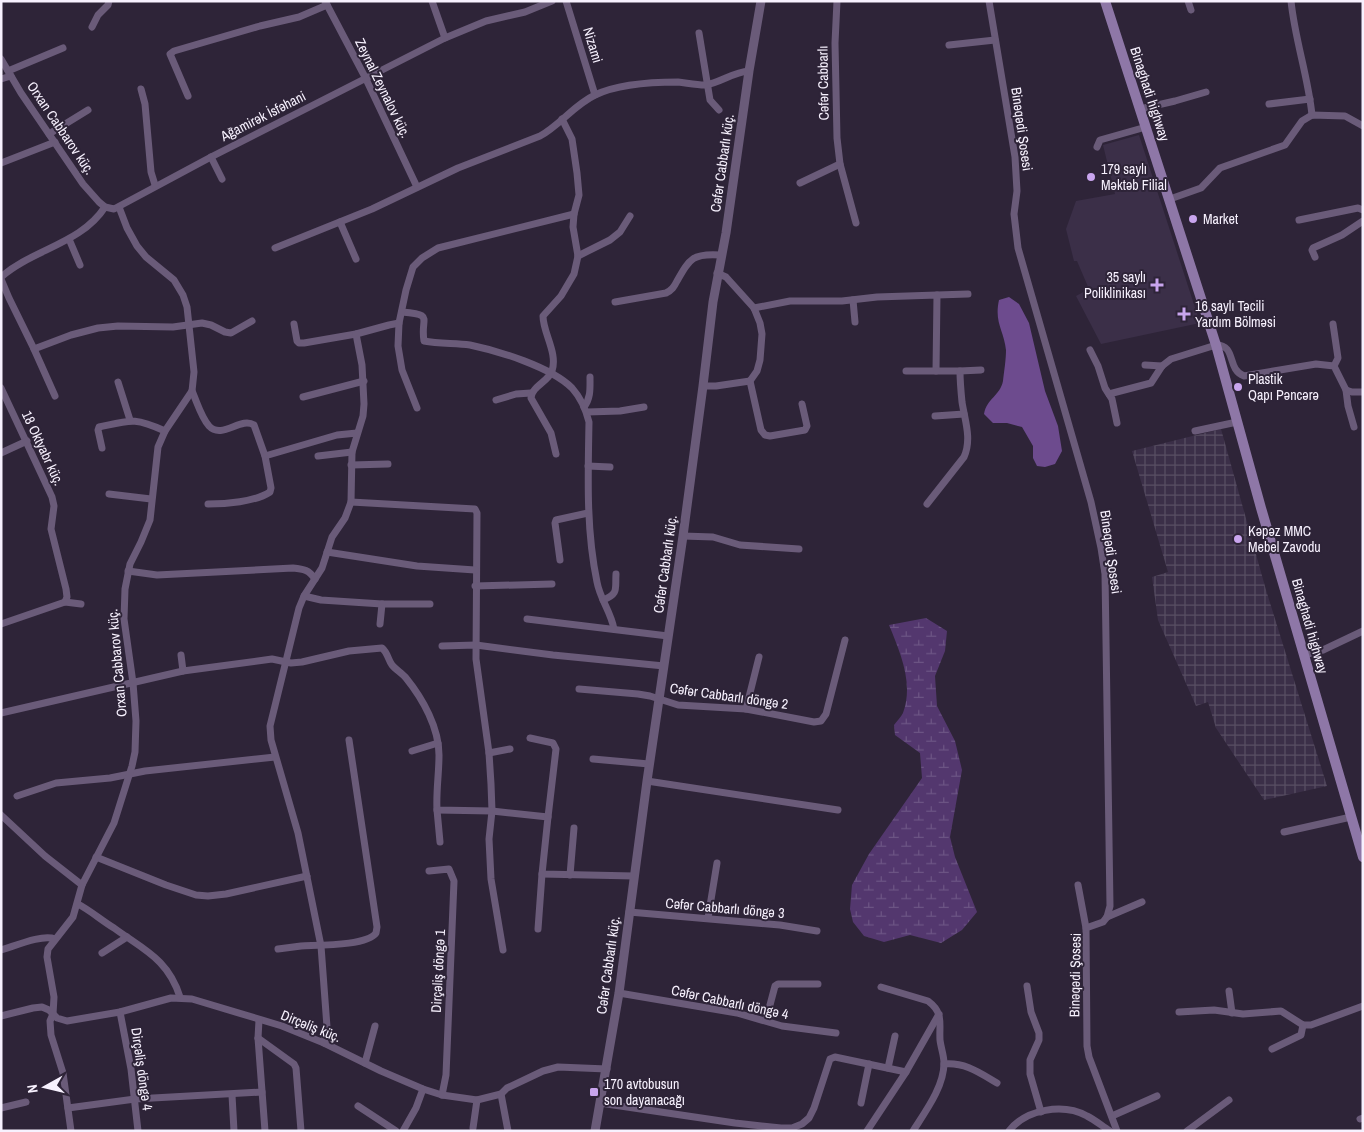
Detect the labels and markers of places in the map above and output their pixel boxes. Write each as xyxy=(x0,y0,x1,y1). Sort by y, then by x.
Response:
place label: 179 saylı Məktəb Filial xyxy=(1101,160,1167,194)
marker: 179 saylı Məktəb Filial xyxy=(1085,171,1097,183)
place label: Market xyxy=(1203,210,1238,228)
marker: Market xyxy=(1187,213,1199,225)
place label: 35 saylı Poliklinikası xyxy=(1084,268,1146,302)
marker: 35 saylı Poliklinikası xyxy=(1150,278,1164,292)
place label: 16 saylı Təcili Yardım Bölməsi xyxy=(1195,297,1276,331)
marker: 16 saylı Təcili Yardım Bölməsi xyxy=(1177,307,1191,321)
place label: Plastik Qapı Pəncərə xyxy=(1248,370,1319,404)
marker: Plastik Qapı Pəncərə xyxy=(1232,381,1244,393)
place label: Kəpəz MMC Mebel Zavodu xyxy=(1248,522,1321,556)
marker: Kəpəz MMC Mebel Zavodu xyxy=(1232,533,1244,545)
place label: 170 avtobusun son dayanacağı xyxy=(604,1075,685,1109)
marker: 170 avtobusun son dayanacağı xyxy=(588,1086,600,1098)

